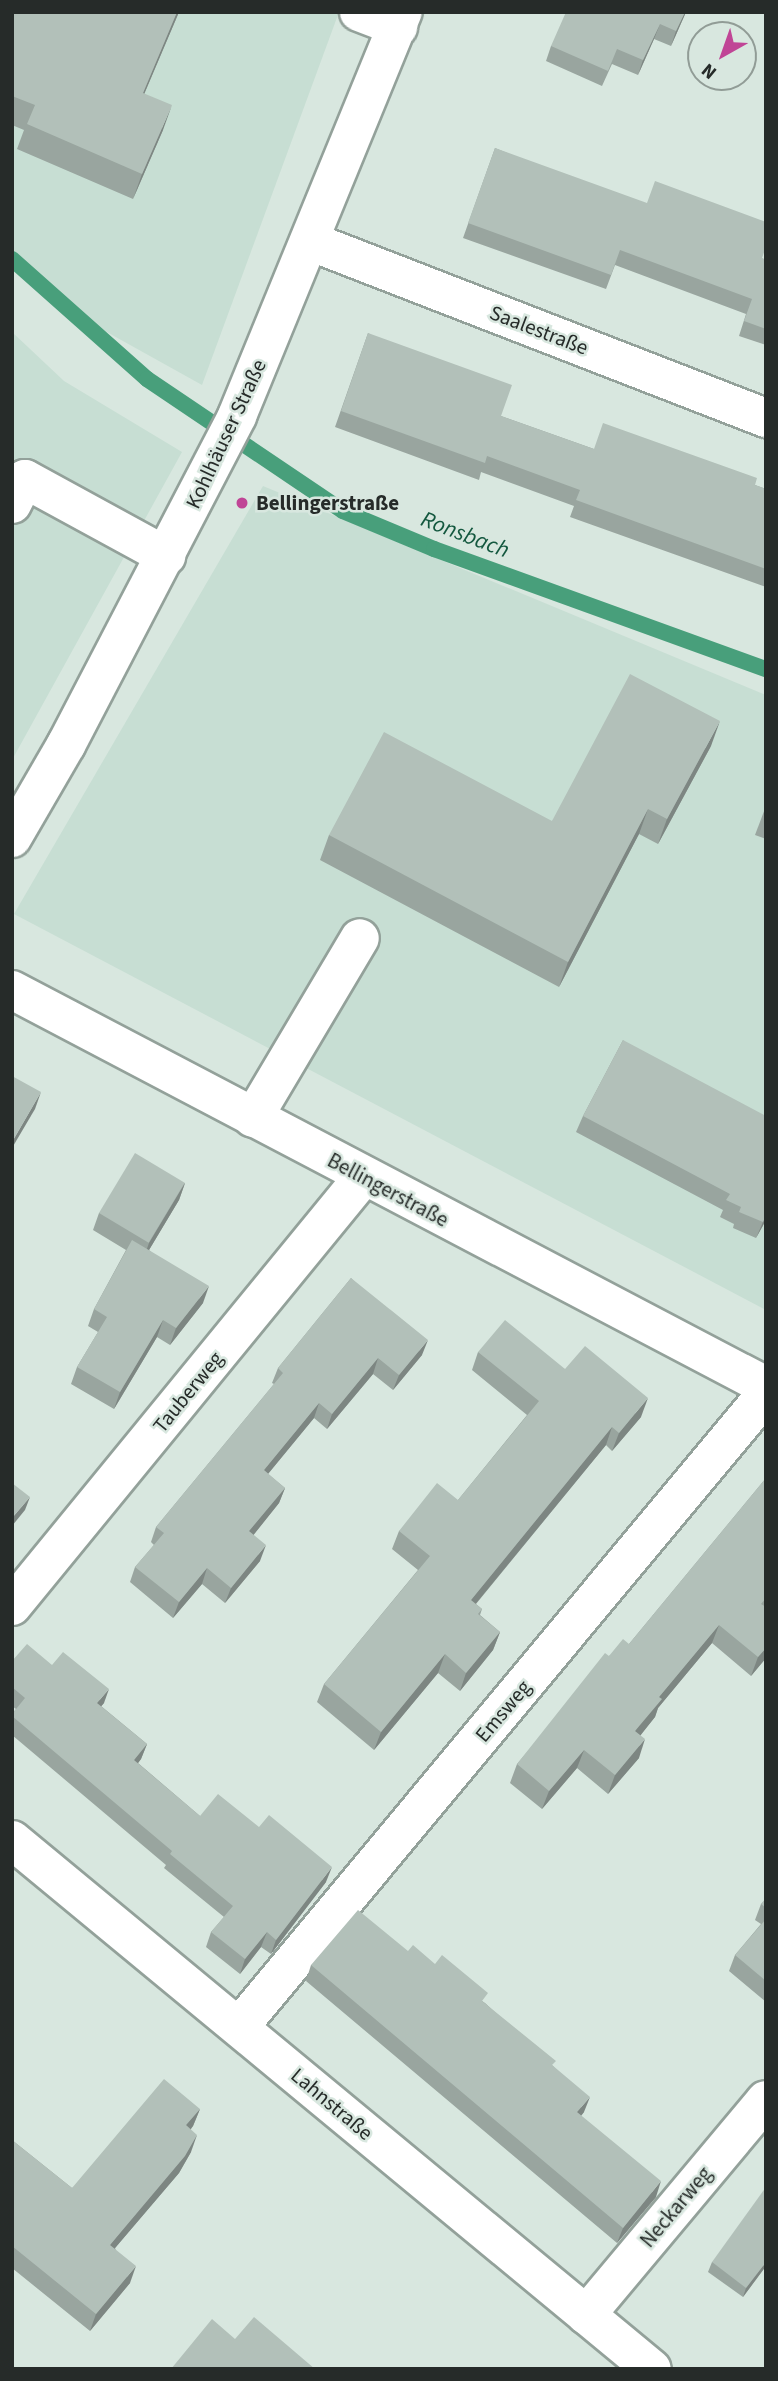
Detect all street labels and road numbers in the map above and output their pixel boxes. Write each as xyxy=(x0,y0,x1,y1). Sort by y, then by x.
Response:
street label: Saalestraße xyxy=(486,300,592,360)
street label: Kohlhäuser Straße xyxy=(180,355,272,513)
street label: Bellingerstraße xyxy=(323,1148,453,1232)
street label: Tauberweg xyxy=(148,1346,228,1438)
street label: Emsweg xyxy=(470,1675,536,1747)
street label: Lahnstraße xyxy=(286,2063,378,2145)
street label: Neckarweg xyxy=(635,2161,717,2253)

